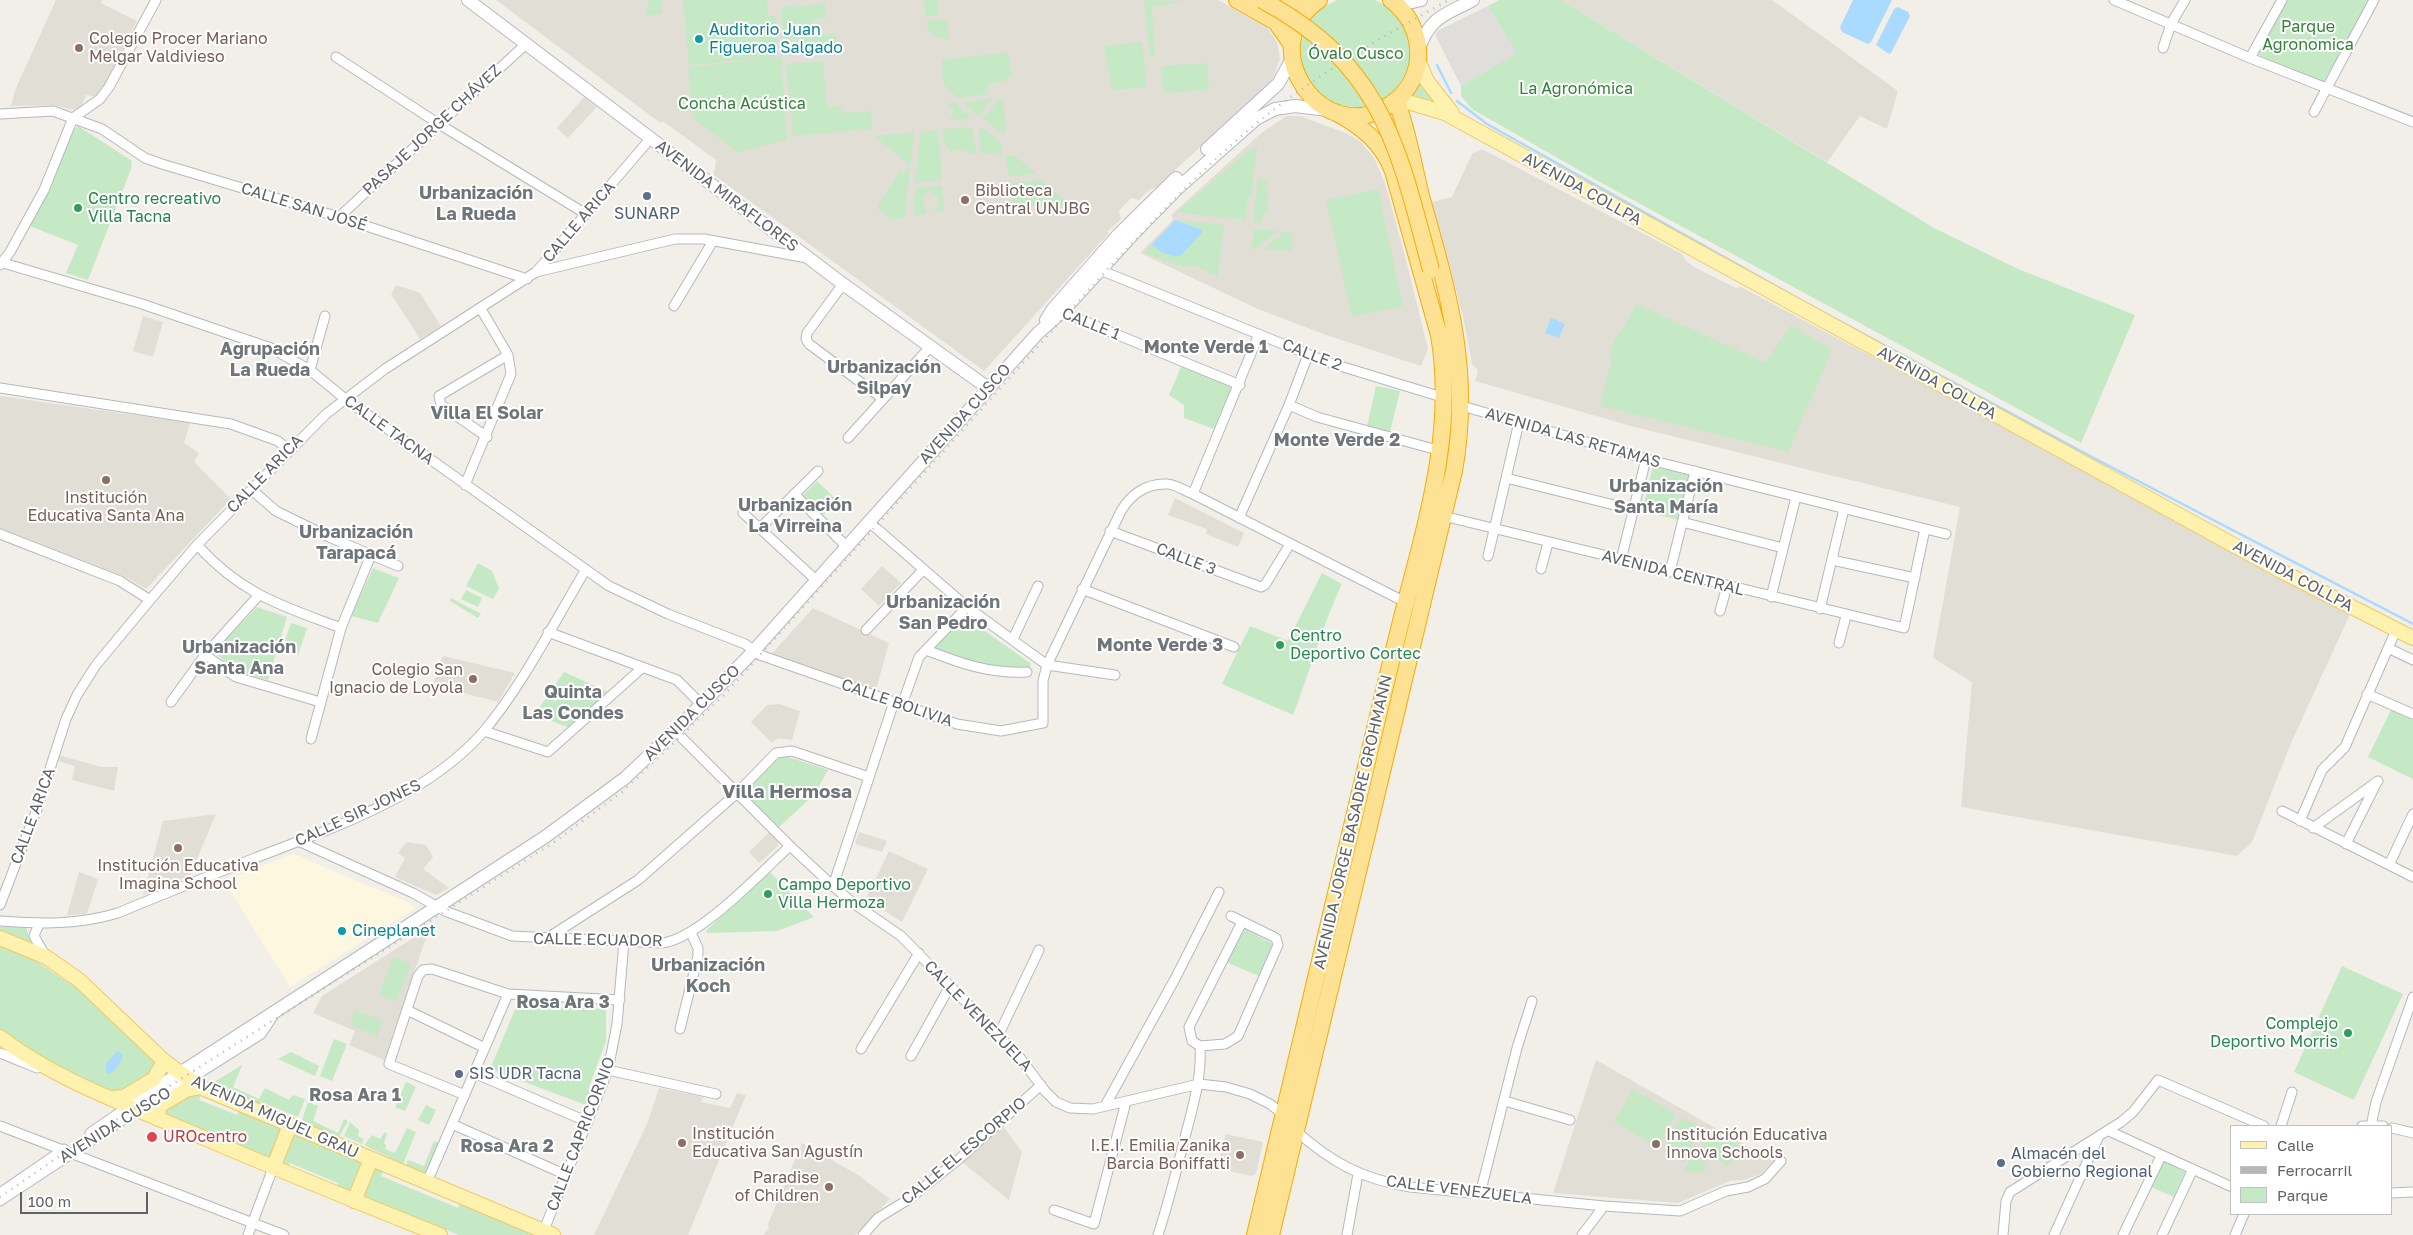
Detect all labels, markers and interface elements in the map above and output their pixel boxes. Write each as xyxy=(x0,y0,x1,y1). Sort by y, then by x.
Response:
park label: Parque Agronomica xyxy=(2262,17,2354,55)
place label: Auditorio Juan Figueroa Salgado xyxy=(709,20,843,58)
place label: Colegio Procer Mariano Melgar Valdivieso xyxy=(89,29,268,67)
marker: Auditorio Juan Figueroa Salgado xyxy=(693,33,705,45)
marker: Colegio Procer Mariano Melgar Valdivieso xyxy=(73,42,85,54)
park label: Óvalo Cusco xyxy=(1308,44,1404,64)
street label: PASAJE JORGE CHÁVEZ xyxy=(359,61,505,199)
park label: La Agronómica xyxy=(1519,79,1633,99)
park label: Concha Acústica xyxy=(678,94,806,114)
street label: AVENIDA MIRAFLORES xyxy=(652,136,802,256)
street label: AVENIDA COLLPA xyxy=(1519,148,1645,230)
street label: CALLE ARICA xyxy=(539,178,619,266)
street label: CALLE SAN JOSÉ xyxy=(239,179,369,235)
place label: Biblioteca Central UNJBG xyxy=(975,181,1090,219)
district label: Urbanización La Rueda xyxy=(419,182,533,224)
place label: Centro recreativo Villa Tacna xyxy=(88,189,221,227)
marker: SUNARP xyxy=(641,190,653,202)
marker: Biblioteca Central UNJBG xyxy=(959,194,971,206)
marker: Centro recreativo Villa Tacna xyxy=(72,202,84,214)
place label: SUNARP xyxy=(614,204,680,224)
street label: CALLE 1 xyxy=(1059,304,1123,344)
street label: CALLE 2 xyxy=(1279,335,1345,375)
district label: Monte Verde 1 xyxy=(1144,336,1268,358)
district label: Agrupación La Rueda xyxy=(220,338,320,380)
street label: AVENIDA COLLPA xyxy=(1874,342,2000,424)
district label: Urbanización Silpay xyxy=(827,356,941,398)
street label: AVENIDA CUSCO xyxy=(915,360,1015,468)
street label: CALLE TACNA xyxy=(340,391,438,469)
district label: Villa El Solar xyxy=(431,402,543,424)
street label: AVENIDA LAS RETAMAS xyxy=(1483,404,1663,472)
district label: Monte Verde 2 xyxy=(1274,429,1400,451)
street label: CALLE ARICA xyxy=(223,431,307,517)
marker: Institución Educativa Santa Ana xyxy=(100,474,112,486)
district label: Urbanización Santa María xyxy=(1609,475,1723,518)
place label: Institución Educativa Santa Ana xyxy=(28,488,184,526)
district label: Urbanización La Virreina xyxy=(738,494,852,536)
district label: Urbanización Tarapacá xyxy=(299,521,413,564)
street label: AVENIDA COLLPA xyxy=(2230,536,2356,616)
street label: CALLE 3 xyxy=(1153,539,1219,579)
street label: AVENIDA CENTRAL xyxy=(1600,546,1746,600)
district label: Urbanización San Pedro xyxy=(886,591,1000,634)
place label: Centro Deportivo Cortec xyxy=(1290,626,1421,664)
district label: Monte Verde 3 xyxy=(1097,634,1223,656)
district label: Urbanización Santa Ana xyxy=(182,636,296,679)
marker: Centro Deportivo Cortec xyxy=(1274,639,1286,651)
place label: Colegio San Ignacio de Loyola xyxy=(329,660,463,698)
street label: AVENIDA CUSCO xyxy=(640,661,744,765)
marker: Colegio San Ignacio de Loyola xyxy=(467,673,479,685)
street label: AVENIDA JORGE BASADRE GROHMANN xyxy=(1310,673,1396,971)
street label: CALLE BOLIVIA xyxy=(839,675,955,731)
district label: Quinta Las Condes xyxy=(522,681,624,724)
street label: CALLE ARICA xyxy=(7,765,59,867)
street label: CALLE SIR JONES xyxy=(292,775,424,851)
district label: Villa Hermosa xyxy=(722,781,852,803)
marker: Institución Educativa Imagina School xyxy=(172,842,184,854)
place label: Institución Educativa Imagina School xyxy=(97,856,259,894)
place label: Campo Deportivo Villa Hermoza xyxy=(778,875,911,913)
marker: Campo Deportivo Villa Hermoza xyxy=(762,888,774,900)
place label: Cineplanet xyxy=(352,921,436,941)
marker: Cineplanet xyxy=(336,925,348,937)
street label: CALLE ECUADOR xyxy=(533,929,663,951)
district label: Urbanización Koch xyxy=(651,954,765,996)
street label: CALLE VENEZUELA xyxy=(920,956,1036,1076)
district label: Rosa Ara 3 xyxy=(516,991,610,1013)
place label: Complejo Deportivo Morris xyxy=(2210,1014,2338,1052)
marker: Complejo Deportivo Morris xyxy=(2342,1027,2354,1039)
street label: CALLE CAPRICORNIO xyxy=(543,1054,619,1214)
place label: SIS UDR Tacna xyxy=(469,1064,581,1084)
marker: SIS UDR Tacna xyxy=(453,1068,465,1080)
street label: AVENIDA MIGUEL GRAU xyxy=(188,1071,362,1163)
street label: AVENIDA CUSCO xyxy=(56,1083,174,1167)
district label: Rosa Ara 1 xyxy=(309,1084,401,1106)
street label: CALLE EL ESCORPIO xyxy=(898,1093,1030,1209)
place label: Institución Educativa San Agustín xyxy=(692,1124,863,1162)
place label: Institución Educativa Innova Schools xyxy=(1666,1125,1827,1163)
legend xyxy=(2230,1125,2393,1215)
place label: UROcentro xyxy=(163,1127,247,1147)
marker: UROcentro xyxy=(145,1130,159,1144)
district label: Rosa Ara 2 xyxy=(460,1135,554,1157)
place label: I.E.I. Emilia Zanika Barcia Boniffatti xyxy=(1090,1136,1230,1174)
text: Calle xyxy=(2277,1136,2314,1154)
marker: Institución Educativa San Agustín xyxy=(676,1137,688,1149)
marker: Institución Educativa Innova Schools xyxy=(1650,1138,1662,1150)
place label: Almacén del Gobierno Regional xyxy=(2011,1144,2153,1182)
marker: I.E.I. Emilia Zanika Barcia Boniffatti xyxy=(1234,1149,1246,1161)
marker: Almacén del Gobierno Regional xyxy=(1995,1157,2007,1169)
text: Ferrocarril xyxy=(2277,1161,2352,1179)
place label: Paradise of Children xyxy=(735,1168,819,1206)
street label: CALLE VENEZUELA xyxy=(1385,1172,1533,1208)
marker: Paradise of Children xyxy=(823,1181,835,1193)
scale bar xyxy=(22,1182,150,1214)
text: Parque xyxy=(2277,1186,2328,1204)
text: 100 m xyxy=(28,1192,71,1210)

